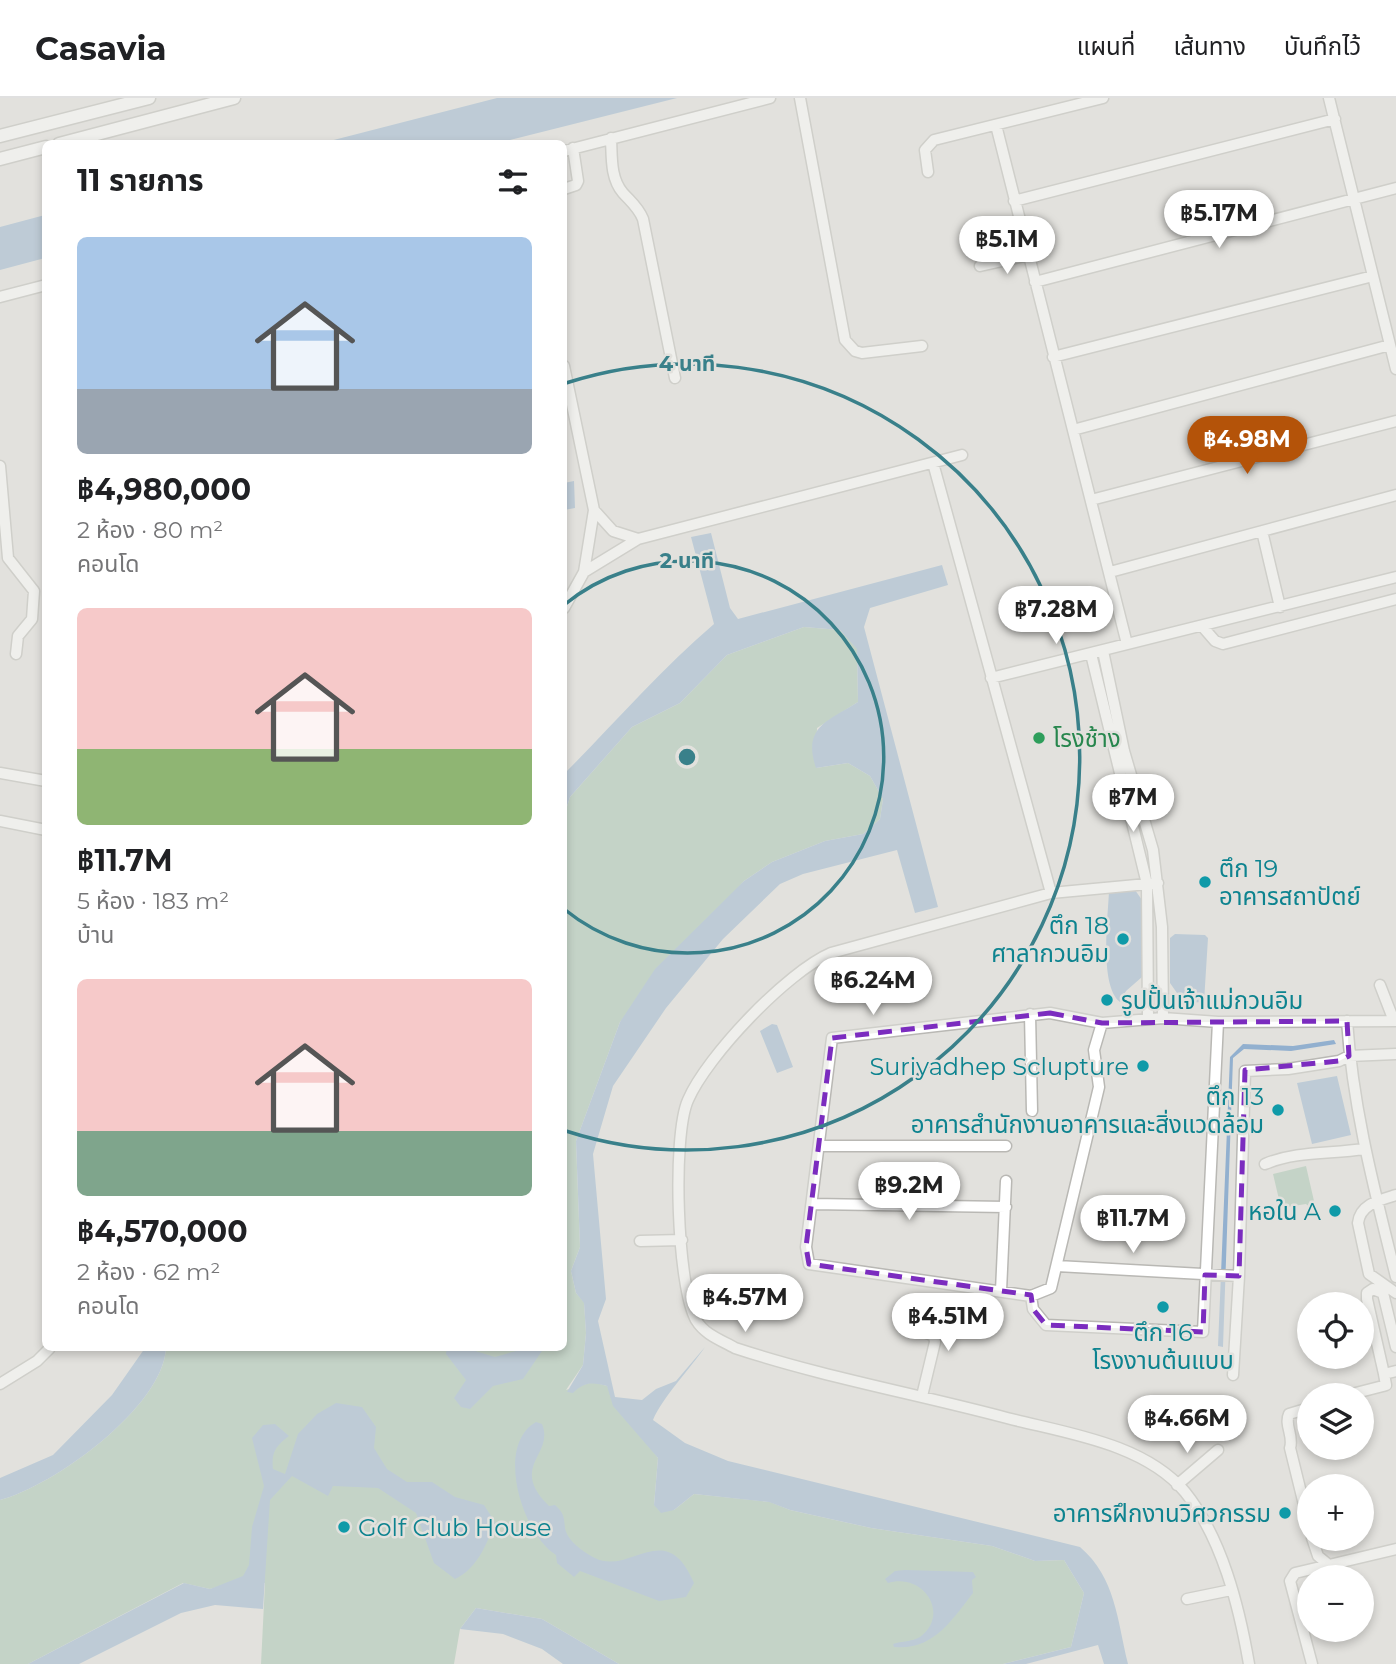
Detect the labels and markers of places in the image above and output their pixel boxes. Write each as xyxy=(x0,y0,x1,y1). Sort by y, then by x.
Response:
pin: ฿5.17M xyxy=(1162,190,1276,250)
pin: ฿5.1M xyxy=(958,216,1056,276)
pin: ฿4.98M xyxy=(1190,416,1304,476)
pin: ฿7.28M xyxy=(999,587,1113,646)
place label: โรงช้าง xyxy=(1053,724,1121,753)
marker: โรงช้าง xyxy=(1031,730,1047,746)
centre of rings xyxy=(675,745,699,769)
pin: ฿7M xyxy=(1099,774,1167,834)
place label: ตึก 19 อาคารสถาปัตย์ xyxy=(1219,854,1361,911)
marker: ตึก 19 อาคารสถาปัตย์ xyxy=(1197,874,1213,890)
place label: ตึก 18 ศาลากวนอิม xyxy=(991,911,1109,968)
marker: ตึก 18 ศาลากวนอิม xyxy=(1115,931,1131,947)
pin: ฿6.24M xyxy=(816,958,930,1017)
place label: รูปปั้นเจ้าแม่กวนอิม xyxy=(1121,984,1303,1016)
marker: รูปปั้นเจ้าแม่กวนอิม xyxy=(1099,992,1115,1008)
place label: Suriyadhep Sclupture xyxy=(869,1052,1129,1081)
marker: Suriyadhep Sclupture xyxy=(1135,1058,1151,1074)
place label: ตึก 13 อาคารสำนักงานอาคารและสิ่งแวดล้อม xyxy=(911,1082,1264,1139)
marker: ตึก 13 อาคารสำนักงานอาคารและสิ่งแวดล้อม xyxy=(1270,1102,1286,1118)
pin: ฿9.2M xyxy=(860,1162,958,1222)
pin: ฿11.7M xyxy=(1076,1196,1190,1255)
place label: หอใน A xyxy=(1248,1197,1322,1226)
marker: หอใน A xyxy=(1327,1203,1343,1219)
pin: ฿4.57M xyxy=(688,1274,802,1334)
pin: ฿4.51M xyxy=(891,1294,1005,1353)
marker: ตึก 16 โรงงานต้นแบบ xyxy=(1155,1299,1171,1315)
place label: ตึก 16 โรงงานต้นแบบ xyxy=(1092,1318,1234,1375)
pin: ฿4.66M xyxy=(1130,1396,1244,1455)
place label: อาคารฝึกงานวิศวกรรม xyxy=(1053,1499,1271,1528)
marker: อาคารฝึกงานวิศวกรรม xyxy=(1277,1505,1293,1521)
place label: Golf Club House xyxy=(358,1513,552,1542)
marker: Golf Club House xyxy=(336,1519,352,1535)

